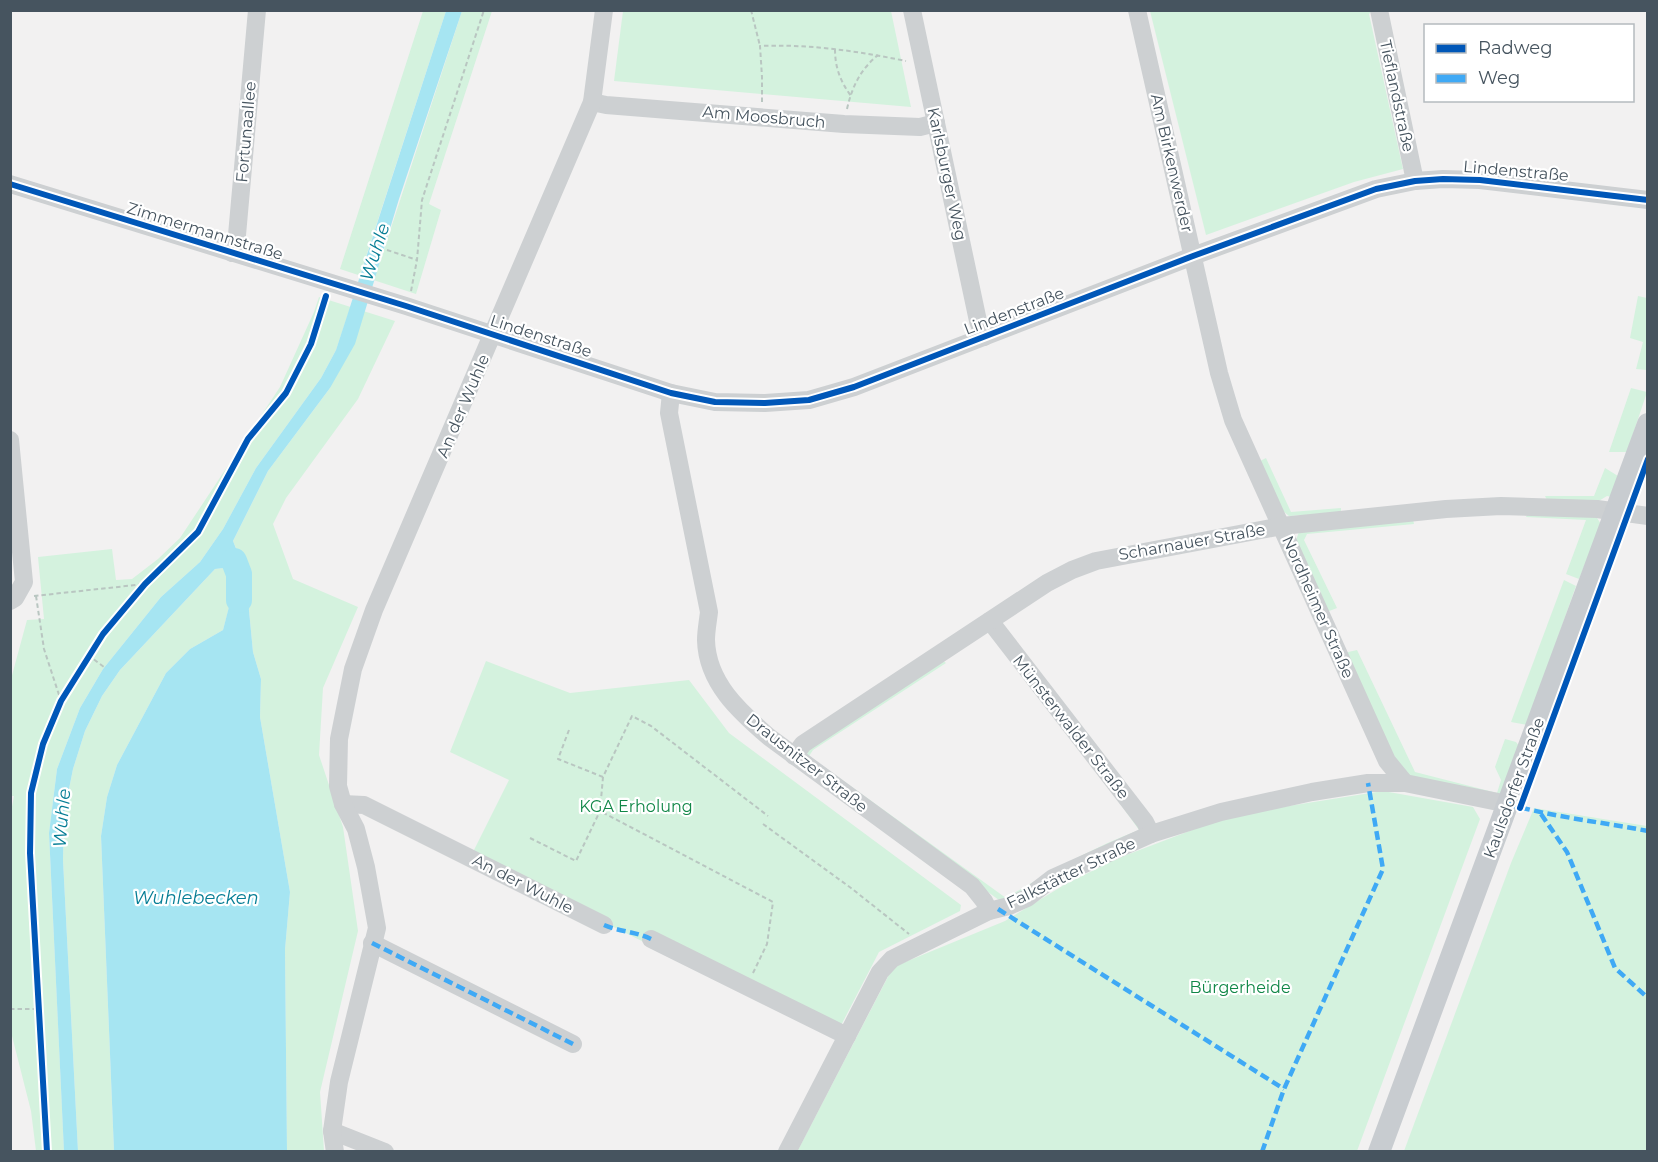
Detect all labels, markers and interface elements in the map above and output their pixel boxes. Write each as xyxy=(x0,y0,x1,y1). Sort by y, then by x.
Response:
legend xyxy=(1424,24,1634,102)
text: Radweg xyxy=(1478,37,1553,59)
street label: Tieflandstraße xyxy=(1376,38,1418,154)
text: Weg xyxy=(1478,67,1520,89)
street label: Fortunaallee xyxy=(232,81,260,183)
street label: Am Birkenwerder xyxy=(1147,92,1197,234)
street label: Am Moosbruch xyxy=(702,102,826,132)
street label: Karlsburger Weg xyxy=(924,106,970,242)
street label: Lindenstraße xyxy=(1463,157,1569,185)
street label: Zimmermannstraße xyxy=(125,198,285,264)
water label: Wuhle xyxy=(355,220,395,283)
street label: Lindenstraße xyxy=(961,283,1067,339)
street label: Lindenstraße xyxy=(488,311,594,361)
street label: An der Wuhle xyxy=(433,351,493,461)
street label: Scharnauer Straße xyxy=(1117,520,1267,564)
street label: Nordheimer Straße xyxy=(1278,533,1358,681)
street label: Münsterwalder Straße xyxy=(1009,651,1133,803)
street label: Drausnitzer Straße xyxy=(743,710,871,816)
street label: Kaulsdorfer Straße xyxy=(1480,715,1548,861)
water label: Wuhle xyxy=(48,788,76,848)
park label: KGA Erholung xyxy=(579,797,693,816)
street label: Falkstätter Straße xyxy=(1004,834,1138,912)
street label: An der Wuhle xyxy=(469,850,577,918)
water label: Wuhlebecken xyxy=(133,887,259,909)
park label: Bürgerheide xyxy=(1189,978,1291,997)

